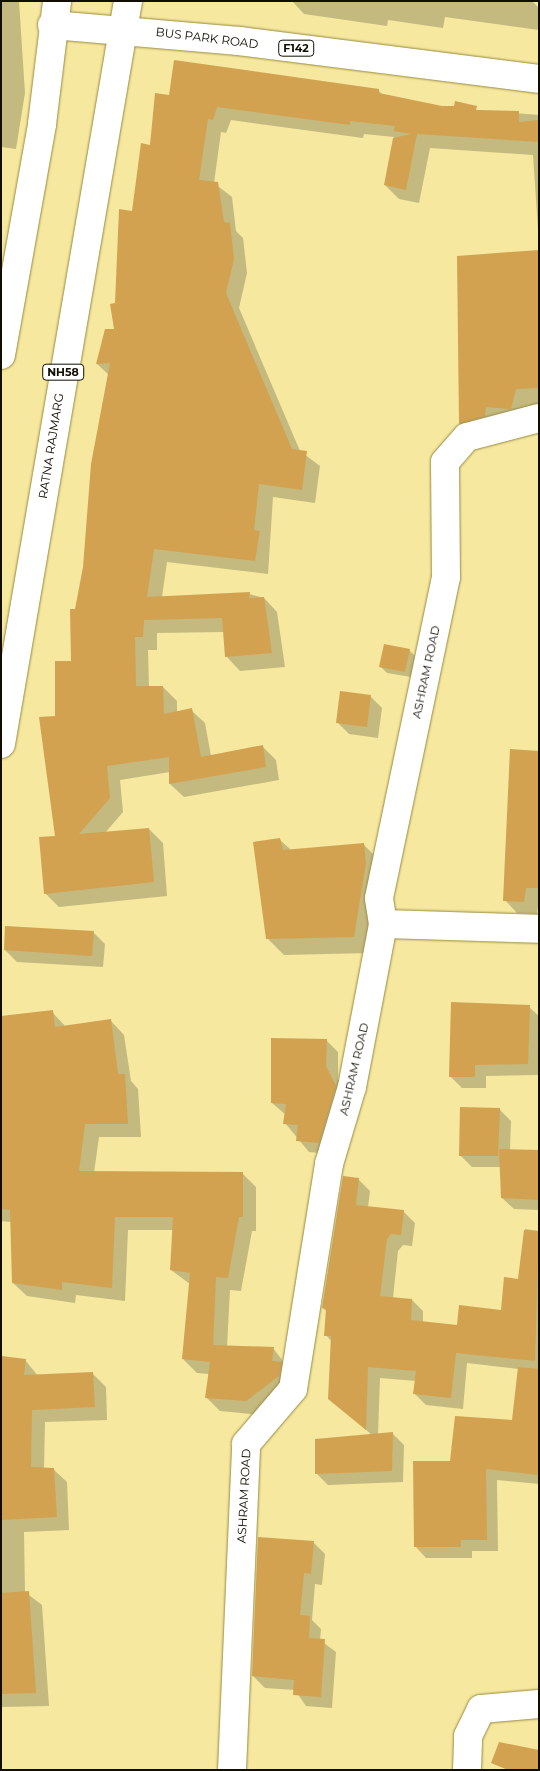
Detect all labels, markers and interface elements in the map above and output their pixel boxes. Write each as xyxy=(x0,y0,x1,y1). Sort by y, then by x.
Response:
street label: BUS PARK ROAD xyxy=(155,25,259,51)
road number: F142 xyxy=(277,40,315,56)
road number: NH58 xyxy=(42,364,84,381)
street label: RATNA RAJMARG xyxy=(36,392,66,500)
street label: ASHRAM ROAD xyxy=(409,624,443,720)
street label: ASHRAM ROAD xyxy=(336,1021,372,1117)
street label: ASHRAM ROAD xyxy=(234,1448,254,1544)

